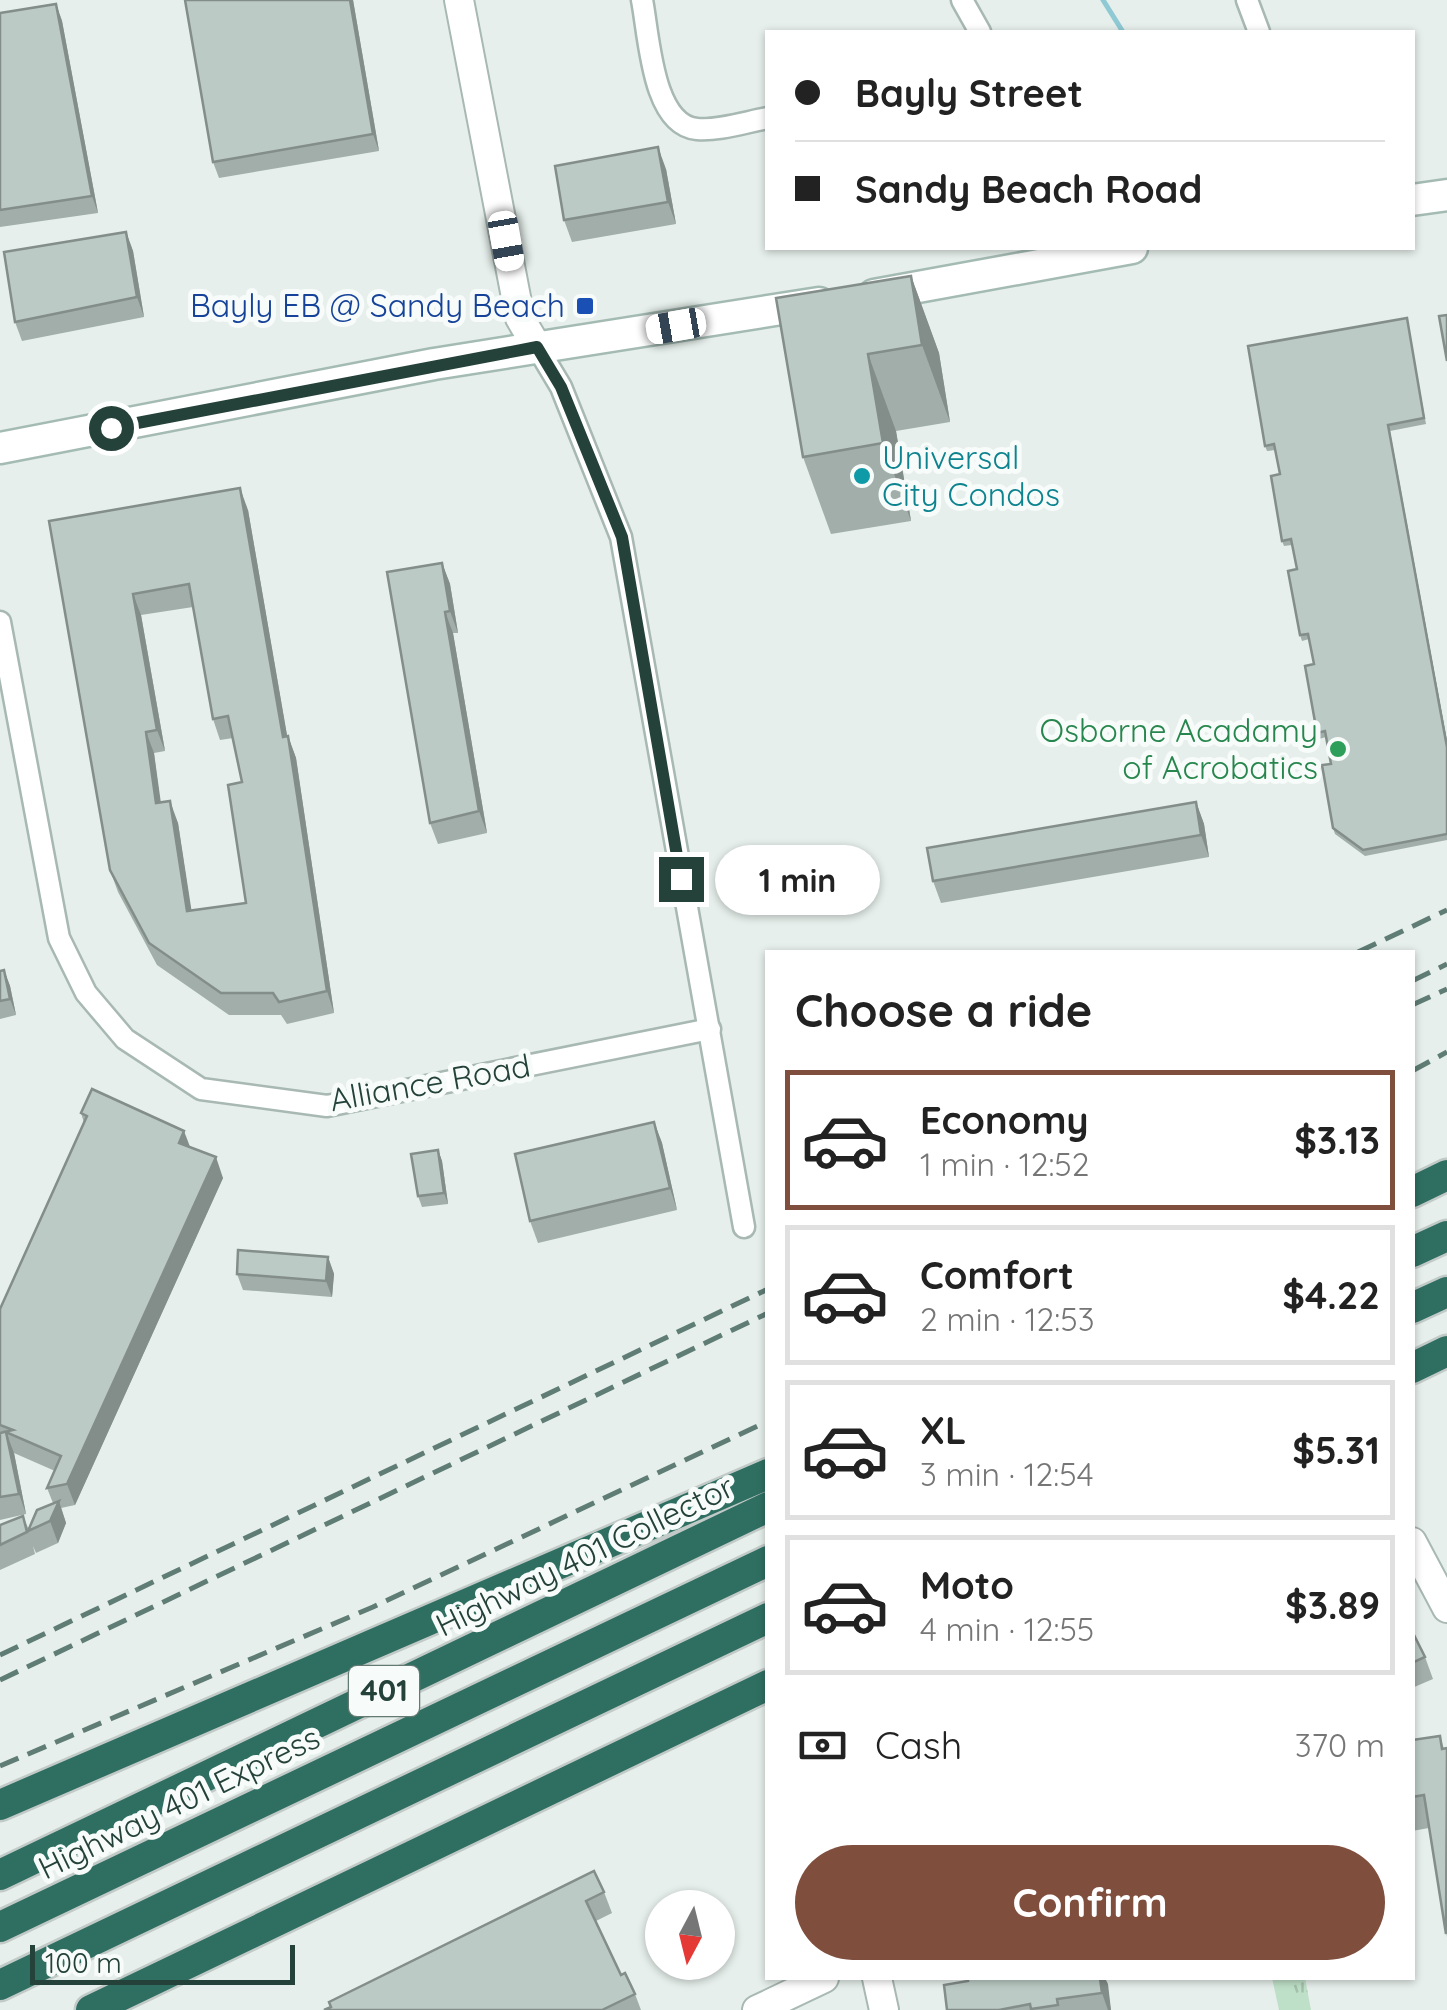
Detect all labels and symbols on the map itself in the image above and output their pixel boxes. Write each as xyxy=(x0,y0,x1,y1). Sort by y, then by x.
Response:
car xyxy=(486,209,526,273)
place label: Bayly EB @ Sandy Beach xyxy=(190,285,565,325)
marker: Bayly EB @ Sandy Beach xyxy=(574,295,596,317)
car xyxy=(644,306,708,346)
route start xyxy=(89,406,134,451)
place label: Universal City Condos xyxy=(882,437,1060,514)
marker: Universal City Condos xyxy=(851,465,873,487)
place label: Osborne Acadamy of Acrobatics xyxy=(1039,710,1318,787)
marker: Osborne Acadamy of Acrobatics xyxy=(1327,738,1349,760)
callout: 1 min xyxy=(716,844,881,914)
route end xyxy=(659,857,704,902)
street label: Alliance Road xyxy=(326,1045,533,1119)
street label: Highway 401 Collector xyxy=(429,1466,740,1645)
road number: 401 xyxy=(349,1666,419,1716)
street label: Highway 401 Express xyxy=(31,1717,326,1888)
north arrow xyxy=(645,1890,735,1980)
scale bar xyxy=(30,1940,295,1984)

